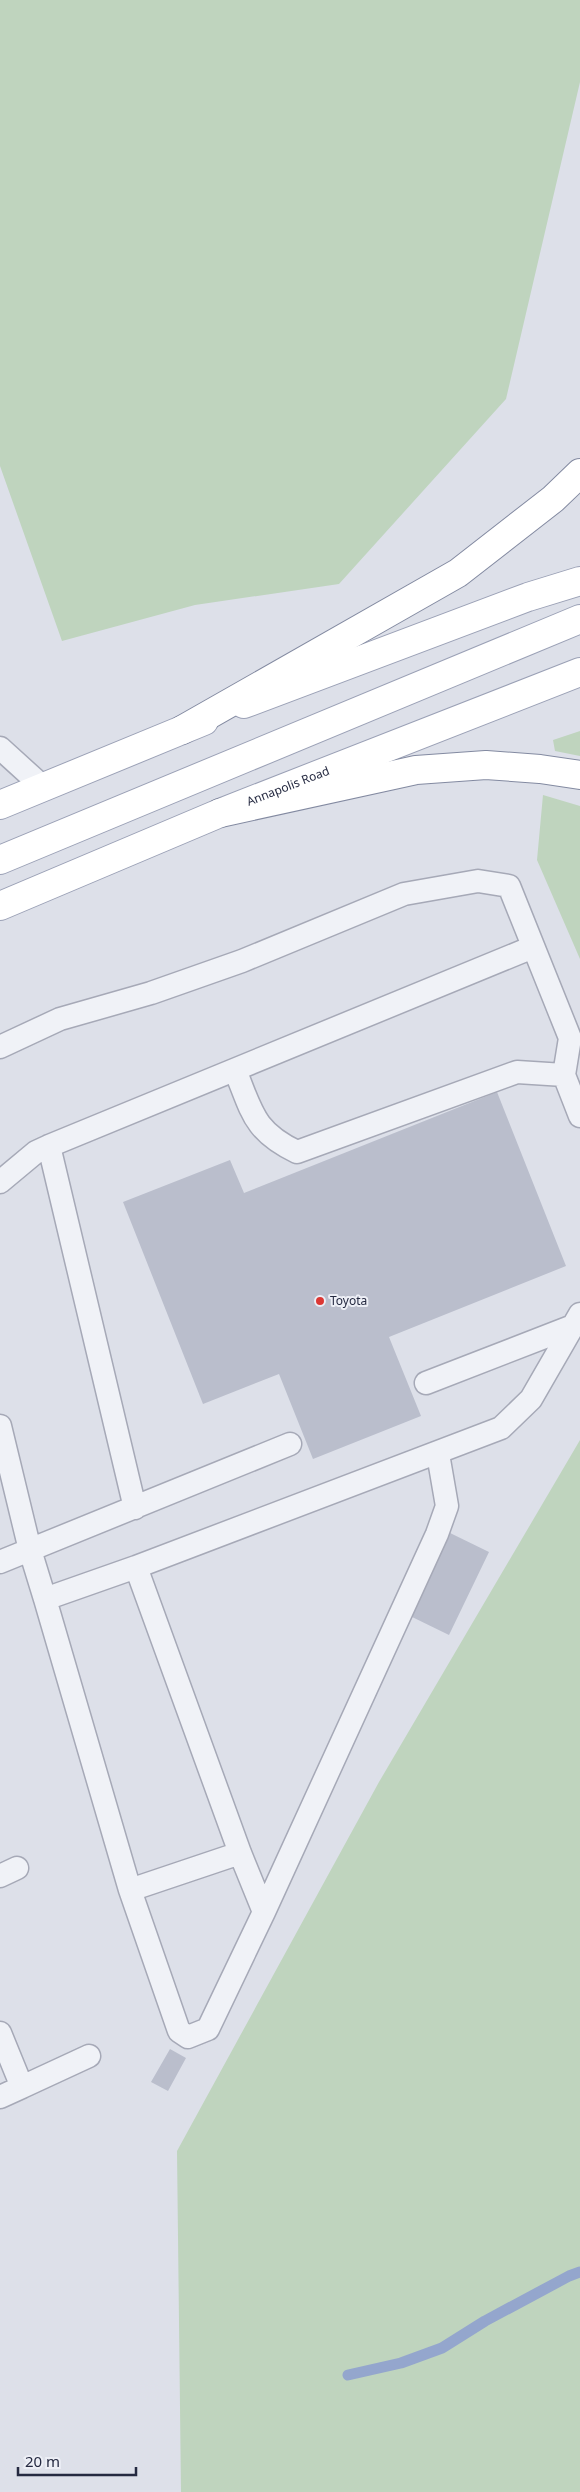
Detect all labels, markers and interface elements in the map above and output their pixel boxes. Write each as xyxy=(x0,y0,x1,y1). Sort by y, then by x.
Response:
street label: Annapolis Road xyxy=(244,762,332,810)
place label: Toyota xyxy=(330,1292,367,1309)
marker: Toyota xyxy=(314,1295,326,1307)
scale bar xyxy=(18,2444,135,2476)
text: 20 m xyxy=(25,2451,60,2471)

